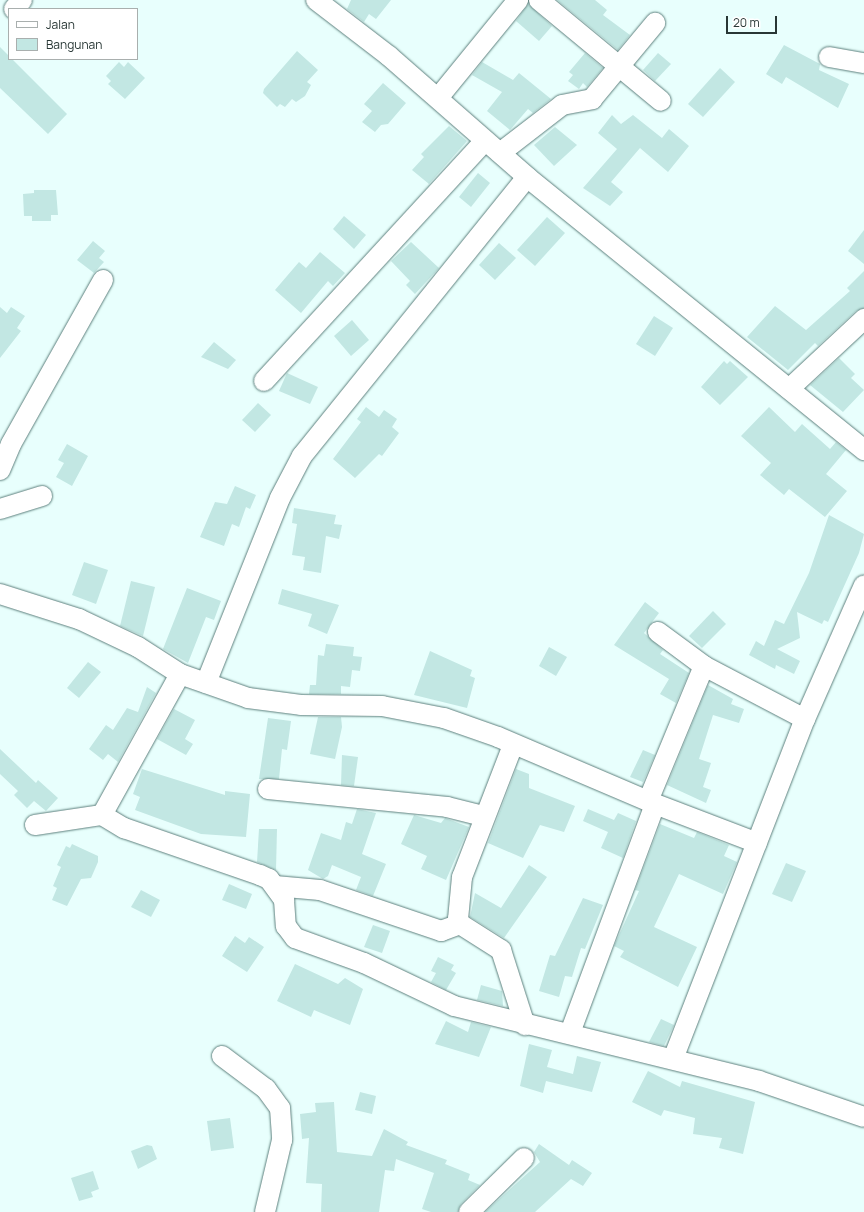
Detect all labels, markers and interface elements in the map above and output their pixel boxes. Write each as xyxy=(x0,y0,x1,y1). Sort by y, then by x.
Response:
legend xyxy=(8,8,138,60)
scale bar xyxy=(728,8,779,34)
text: 20 m xyxy=(733,14,760,31)
text: Jalan xyxy=(46,16,75,33)
text: Bangunan xyxy=(46,36,102,53)

